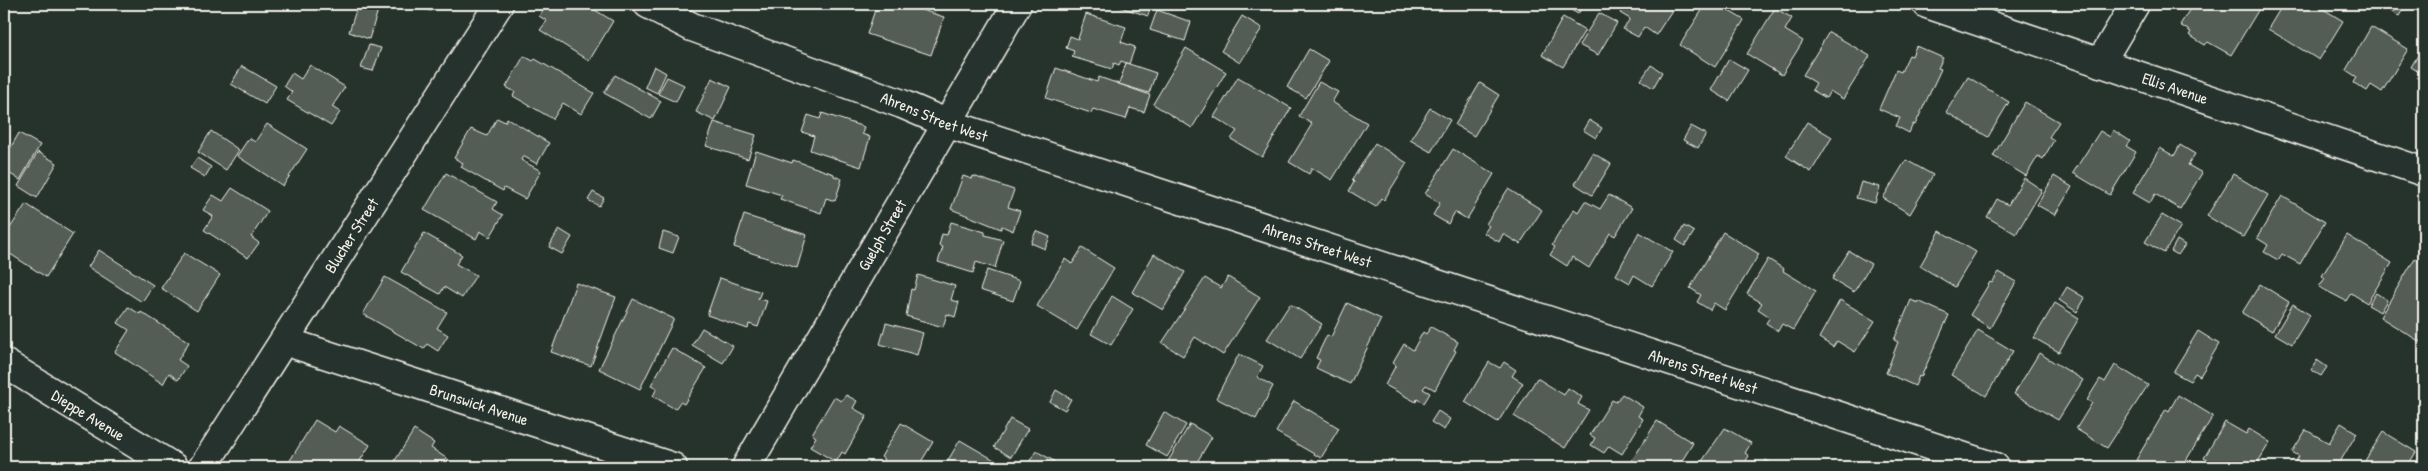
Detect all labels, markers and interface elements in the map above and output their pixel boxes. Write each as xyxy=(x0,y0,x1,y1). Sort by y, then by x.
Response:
street label: Ellis Avenue xyxy=(2139,67,2212,109)
street label: Ahrens Street West xyxy=(878,86,991,147)
street label: Blucher Street xyxy=(319,193,384,277)
street label: Guelph Street xyxy=(852,195,912,275)
street label: Ahrens Street West xyxy=(1260,217,1375,273)
street label: Ahrens Street West xyxy=(1646,343,1761,399)
street label: Brunswick Avenue xyxy=(427,378,532,431)
street label: Dieppe Avenue xyxy=(48,384,130,446)

